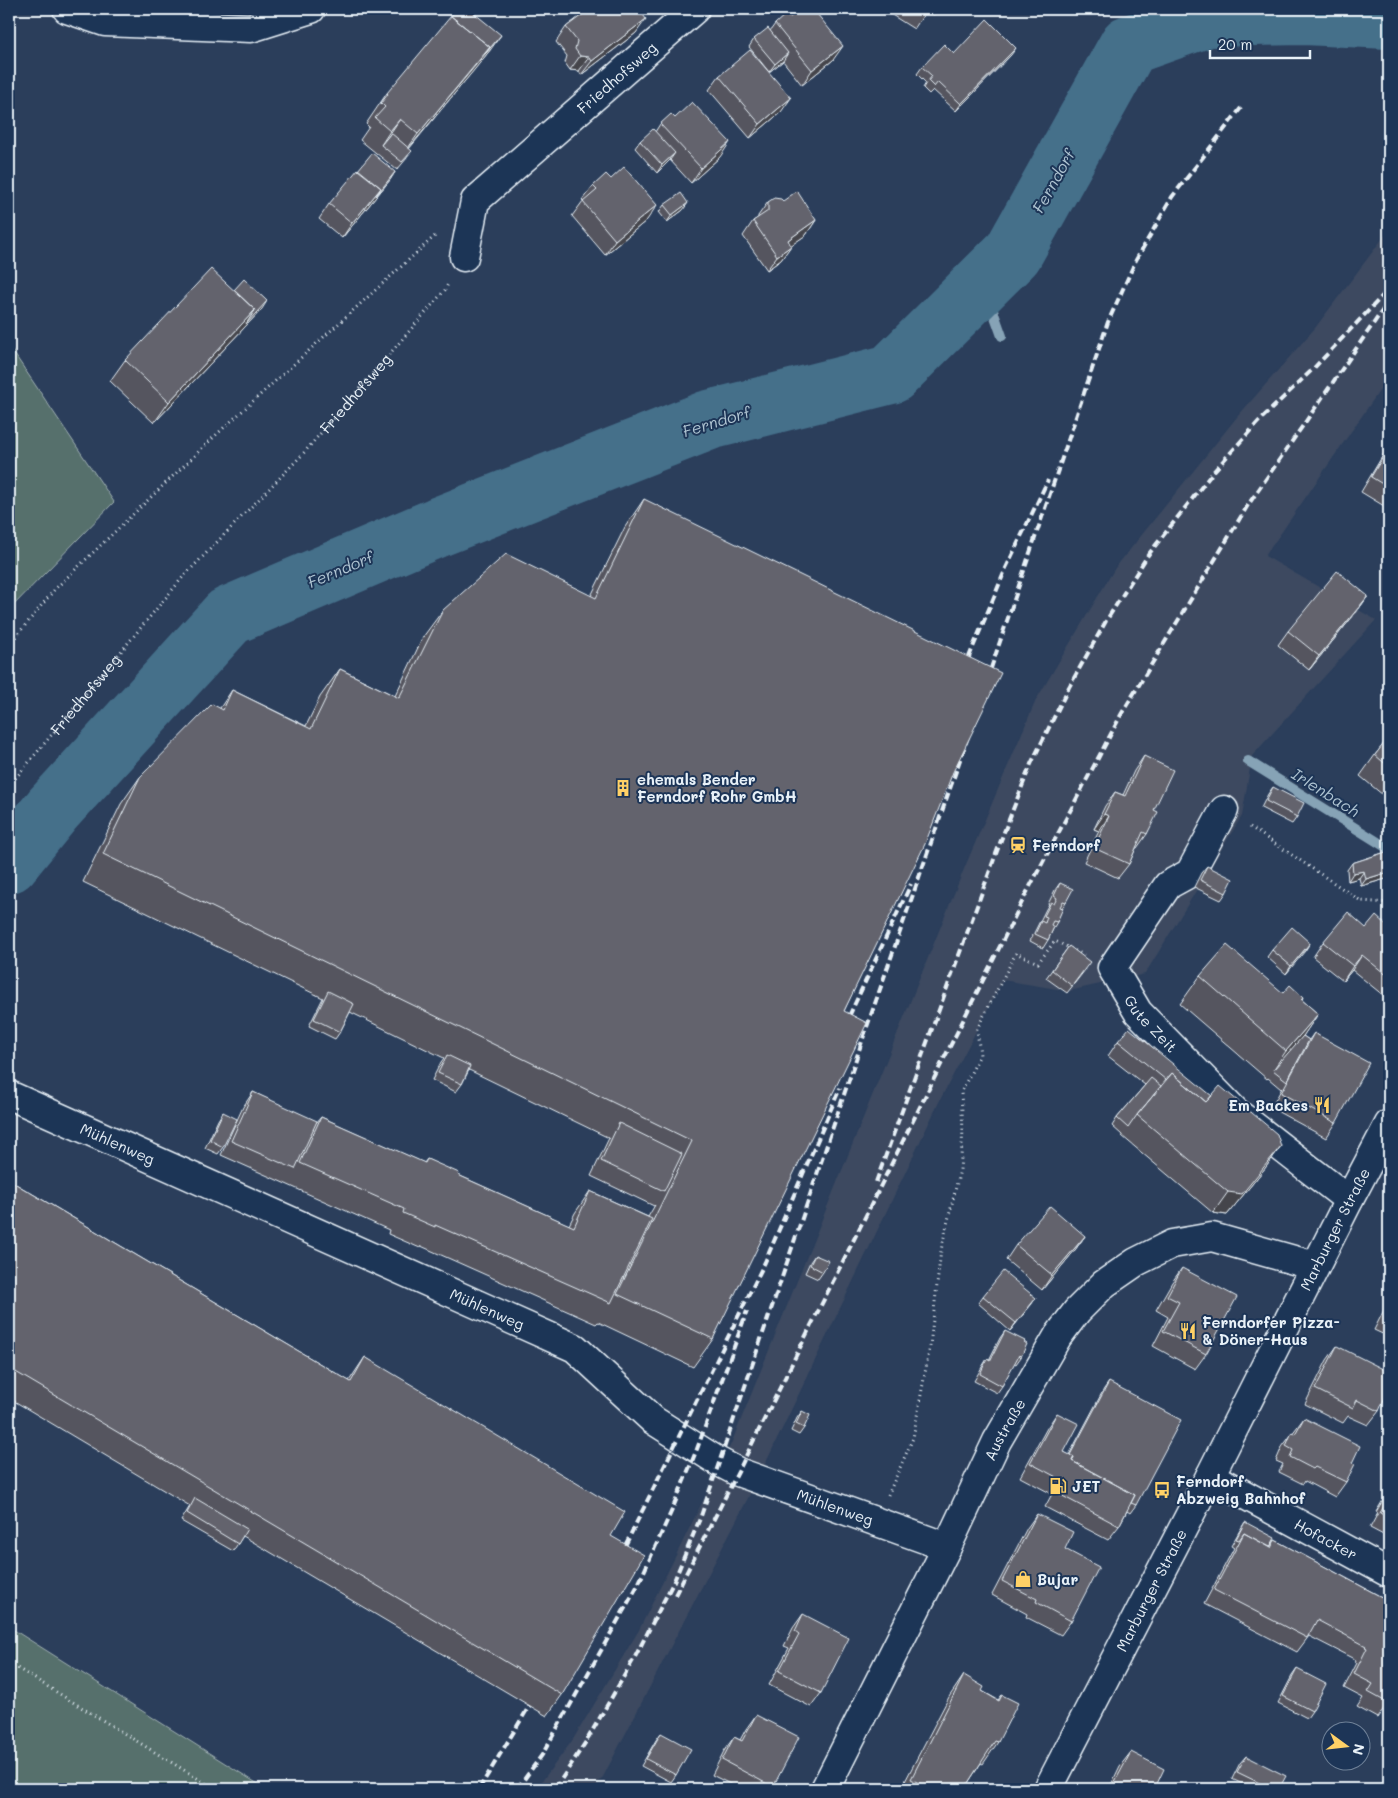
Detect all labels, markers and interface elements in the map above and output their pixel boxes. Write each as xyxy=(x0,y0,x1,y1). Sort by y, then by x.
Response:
scale bar xyxy=(1210,28,1310,60)
text: 20 m xyxy=(1218,34,1252,54)
street label: Friedhofsweg xyxy=(573,37,661,118)
water label: Ferndorf xyxy=(1027,144,1080,217)
street label: Friedhofsweg xyxy=(315,349,396,437)
water label: Ferndorf xyxy=(680,400,754,441)
water label: Ferndorf xyxy=(304,545,378,592)
street label: Friedhofsweg xyxy=(46,650,125,739)
water label: Irlenbach xyxy=(1288,763,1364,821)
place label: ehemals Bender Ferndorf Rohr GmbH xyxy=(637,769,797,806)
building icon: ehemals Bender Ferndorf Rohr GmbH xyxy=(613,778,633,798)
station icon: Ferndorf xyxy=(1008,835,1028,855)
place label: Ferndorf xyxy=(1032,835,1100,855)
street label: Gute Zeit xyxy=(1120,991,1182,1056)
place label: Em Backes xyxy=(1228,1095,1308,1115)
restaurant icon: Em Backes xyxy=(1312,1095,1332,1115)
street label: Mühlenweg xyxy=(77,1118,158,1169)
street label: Marburger Straße xyxy=(1295,1164,1374,1294)
street label: Mühlenweg xyxy=(447,1283,528,1334)
place label: Ferndorfer Pizza- & Döner-Haus xyxy=(1202,1312,1340,1349)
restaurant icon: Ferndorfer Pizza- & Döner-Haus xyxy=(1178,1321,1198,1341)
street label: Austraße xyxy=(979,1395,1030,1464)
place label: Ferndorf Abzweig Bahnhof xyxy=(1176,1471,1306,1508)
fuel station icon: JET xyxy=(1048,1476,1068,1496)
place label: JET xyxy=(1072,1476,1100,1496)
bus stop icon: Ferndorf Abzweig Bahnhof xyxy=(1152,1480,1172,1500)
street label: Mühlenweg xyxy=(794,1484,876,1530)
street label: Hofacker xyxy=(1291,1514,1361,1564)
street label: Marburger Straße xyxy=(1111,1525,1191,1655)
shop icon: Bujar xyxy=(1013,1569,1033,1589)
place label: Bujar xyxy=(1037,1569,1079,1589)
north arrow xyxy=(1320,1720,1370,1770)
text: N xyxy=(1348,1742,1370,1757)

